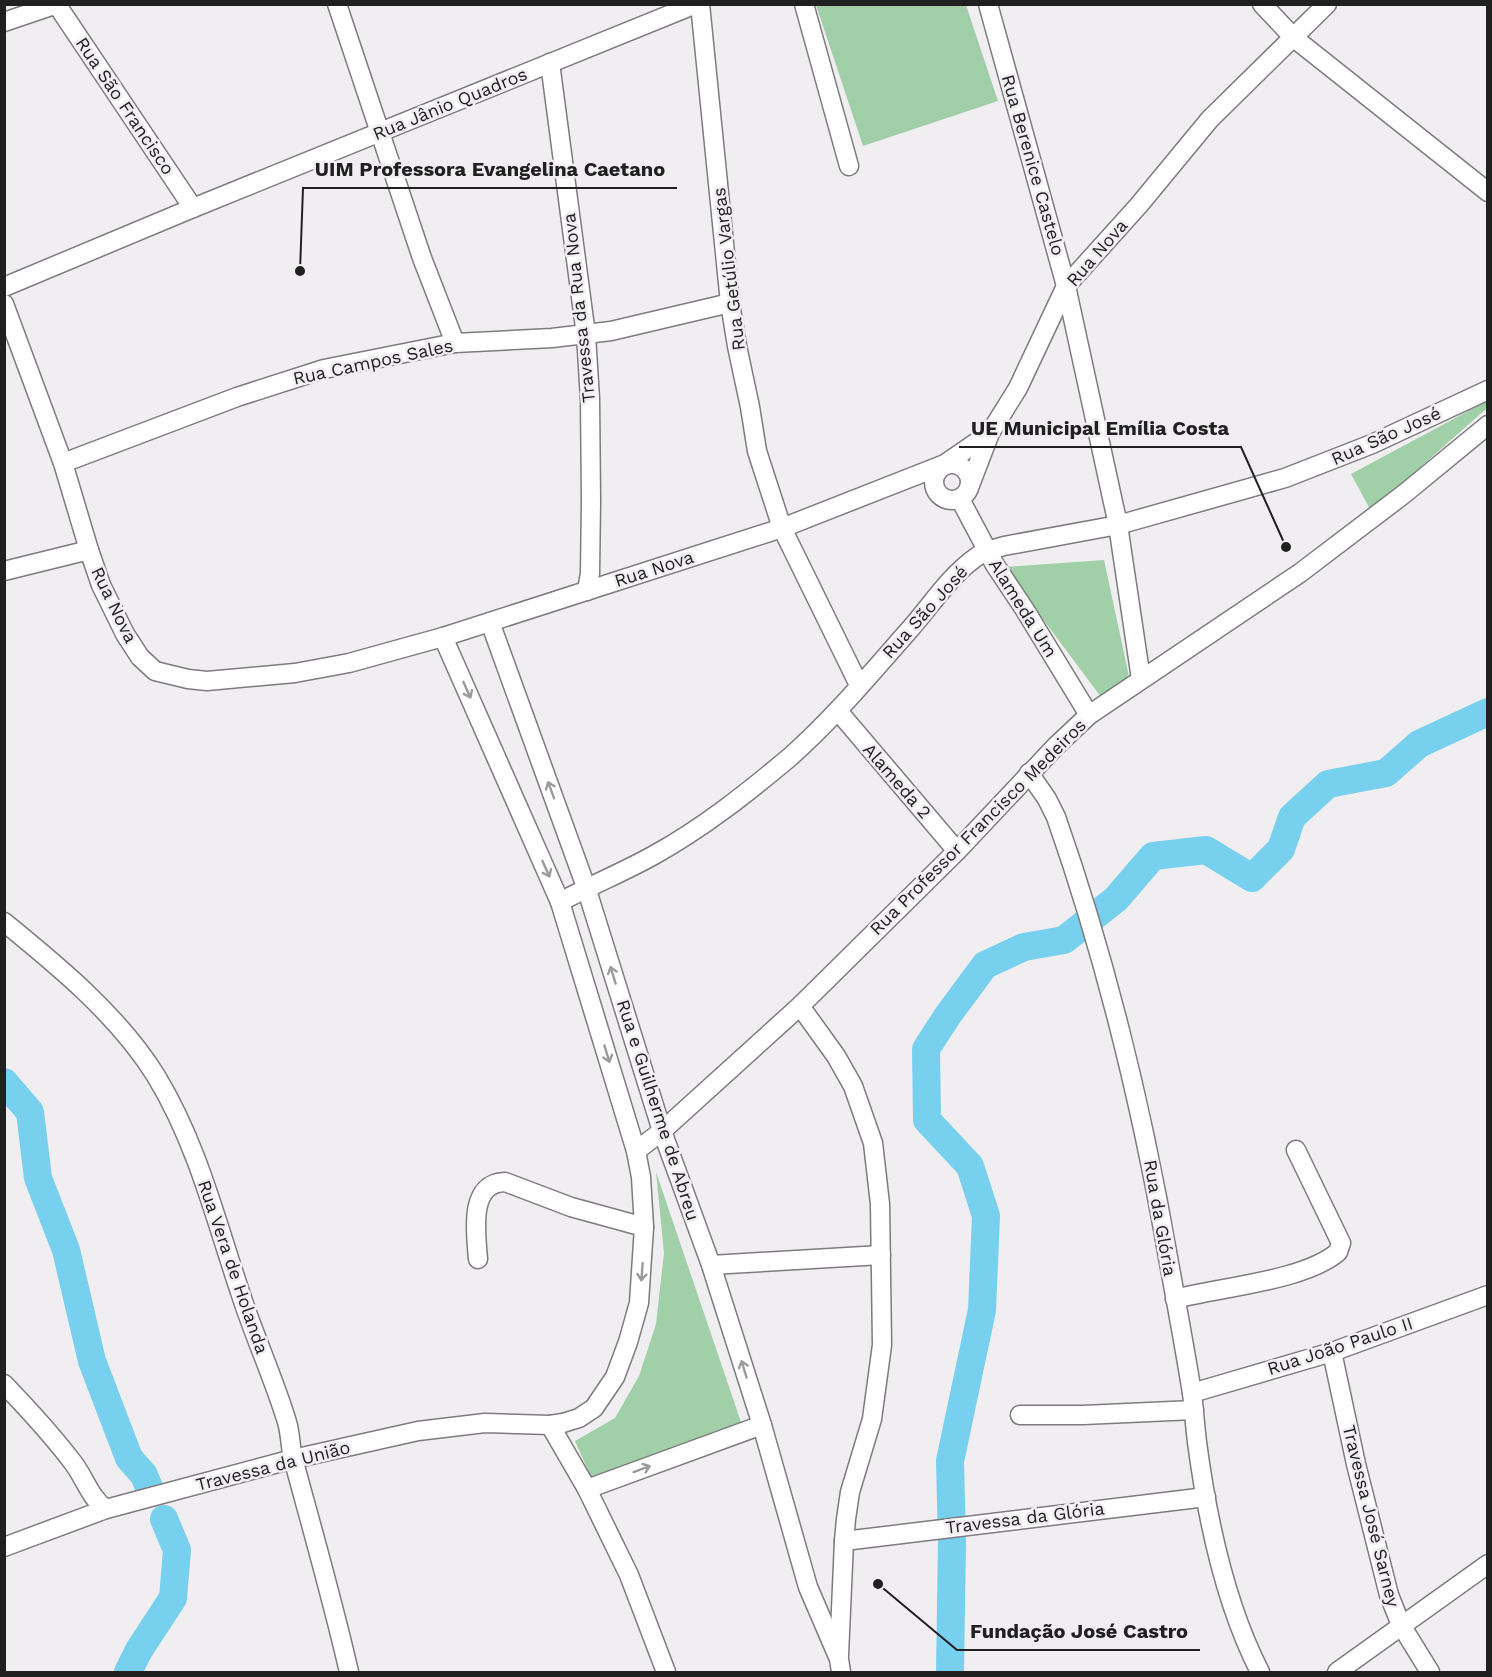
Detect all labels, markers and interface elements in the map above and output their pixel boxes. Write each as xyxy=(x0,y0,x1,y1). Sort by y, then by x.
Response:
street label: Rua São Francisco xyxy=(72,33,179,178)
street label: Rua Jânio Quadros xyxy=(370,63,530,144)
street label: Rua Berenice Castelo xyxy=(998,72,1069,258)
callout: UIM Professora Evangelina Caetano xyxy=(303,150,677,188)
text: UIM Professora Evangelina Caetano xyxy=(315,157,665,181)
street label: Rua Getúlio Vargas xyxy=(708,186,749,352)
street label: Travessa da Rua Nova xyxy=(558,212,599,404)
street label: Rua Nova xyxy=(1062,215,1131,290)
street label: Rua Campos Sales xyxy=(291,334,455,389)
street label: Rua São José xyxy=(1328,402,1444,469)
callout: UE Municipal Emília Costa xyxy=(959,409,1241,447)
text: UE Municipal Emília Costa xyxy=(971,416,1229,440)
street label: Rua Nova xyxy=(612,546,696,591)
street label: Alameda Um xyxy=(985,555,1062,661)
street label: Rua São José xyxy=(877,561,972,662)
street label: Rua Nova xyxy=(87,563,142,646)
one-way arrow xyxy=(461,681,473,699)
street label: Rua Professor Francisco Medeiros xyxy=(865,714,1090,939)
street label: Alameda 2 xyxy=(859,739,936,823)
one-way arrow xyxy=(545,781,556,800)
one-way arrow xyxy=(541,859,552,877)
one-way arrow xyxy=(607,966,618,985)
street label: Rua e Guilherme de Abreu xyxy=(613,997,704,1223)
one-way arrow xyxy=(602,1044,613,1063)
street label: Rua da Glória xyxy=(1140,1158,1181,1278)
street label: Rua Vera de Holanda xyxy=(194,1177,273,1356)
one-way arrow xyxy=(636,1261,647,1281)
street label: Rua João Paulo II xyxy=(1264,1312,1415,1379)
one-way arrow xyxy=(738,1360,749,1379)
street label: Travessa José Sarney xyxy=(1339,1423,1404,1610)
street label: Travessa da União xyxy=(194,1436,352,1495)
one-way arrow xyxy=(632,1462,651,1473)
street label: Travessa da Glória xyxy=(944,1497,1106,1538)
callout: Fundação José Castro xyxy=(957,1612,1200,1650)
text: Fundação José Castro xyxy=(970,1619,1188,1643)

